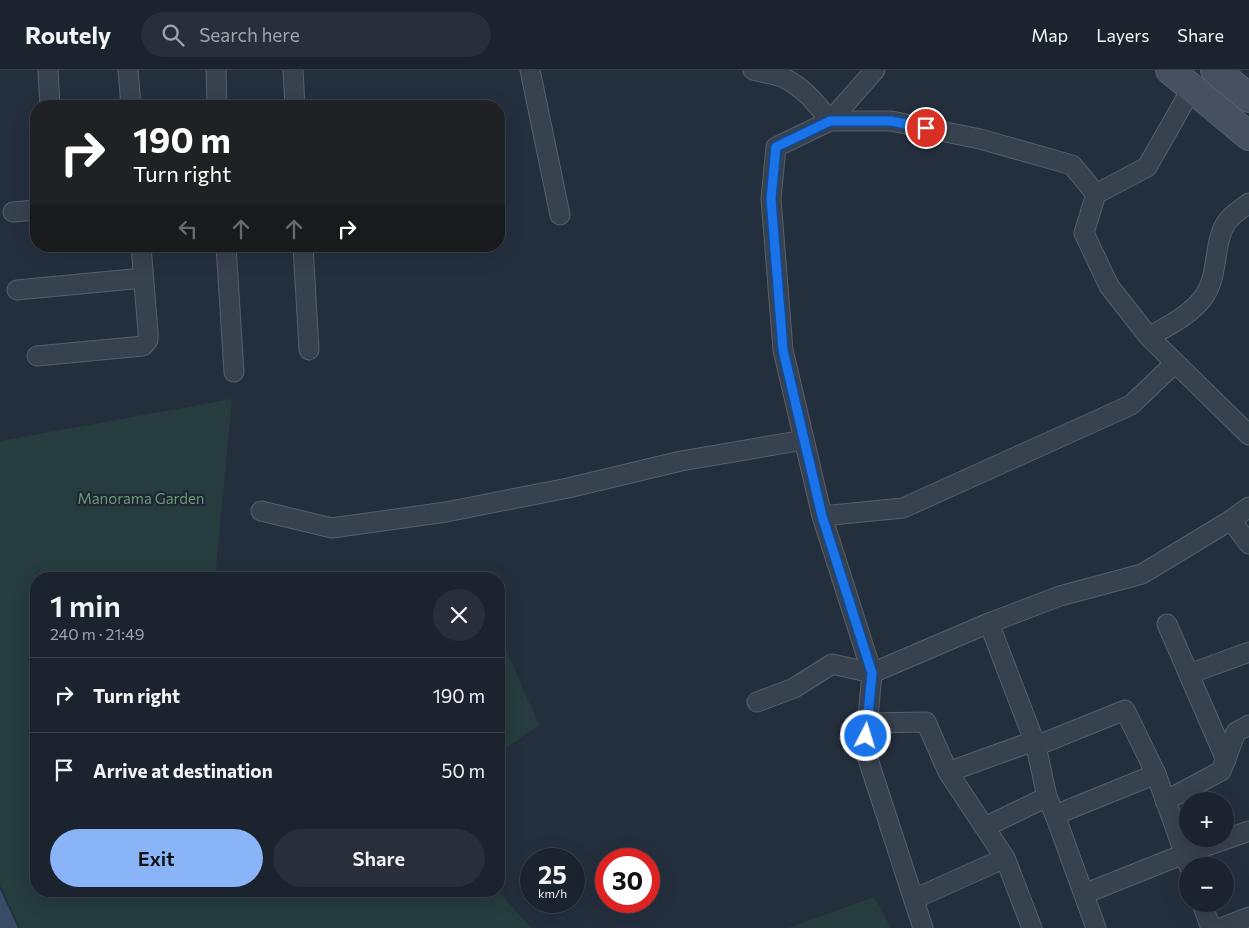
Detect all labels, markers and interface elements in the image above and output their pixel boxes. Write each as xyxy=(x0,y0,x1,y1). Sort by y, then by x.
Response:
search box xyxy=(141,12,491,57)
text: Routely xyxy=(25,20,111,49)
icon: search xyxy=(159,21,187,49)
text: Search here xyxy=(199,23,300,46)
text: Map xyxy=(1031,24,1068,46)
text: Layers xyxy=(1096,24,1149,46)
text: Share xyxy=(1177,24,1224,46)
pin xyxy=(905,107,947,149)
icon: arrive xyxy=(912,114,940,142)
text: 190 m xyxy=(133,117,231,160)
icon: right xyxy=(50,120,115,185)
text: Turn right xyxy=(133,160,231,187)
icon: left xyxy=(174,215,202,243)
icon: ahead xyxy=(227,215,255,243)
icon: ahead xyxy=(280,215,308,243)
icon: right xyxy=(333,215,361,243)
park label: Manorama Garden xyxy=(78,489,204,507)
text: 1 min xyxy=(50,586,121,623)
button: close xyxy=(433,589,485,641)
text: 240 m · 21:49 xyxy=(50,624,144,643)
icon: right xyxy=(50,681,78,709)
text: Turn right xyxy=(93,684,180,707)
text: 190 m xyxy=(433,684,485,707)
position arrow xyxy=(839,709,891,761)
icon: arrive xyxy=(50,756,78,784)
text: Arrive at destination xyxy=(93,759,273,782)
text: 50 m xyxy=(441,759,485,782)
map controls xyxy=(1179,792,1234,912)
button: + xyxy=(1179,792,1234,847)
button: Exit xyxy=(50,829,263,887)
button: Share xyxy=(273,829,485,887)
speed limit sign: 30 xyxy=(595,848,660,913)
button: − xyxy=(1179,857,1234,912)
text: 25 xyxy=(538,859,567,889)
text: km/h xyxy=(538,886,567,900)

